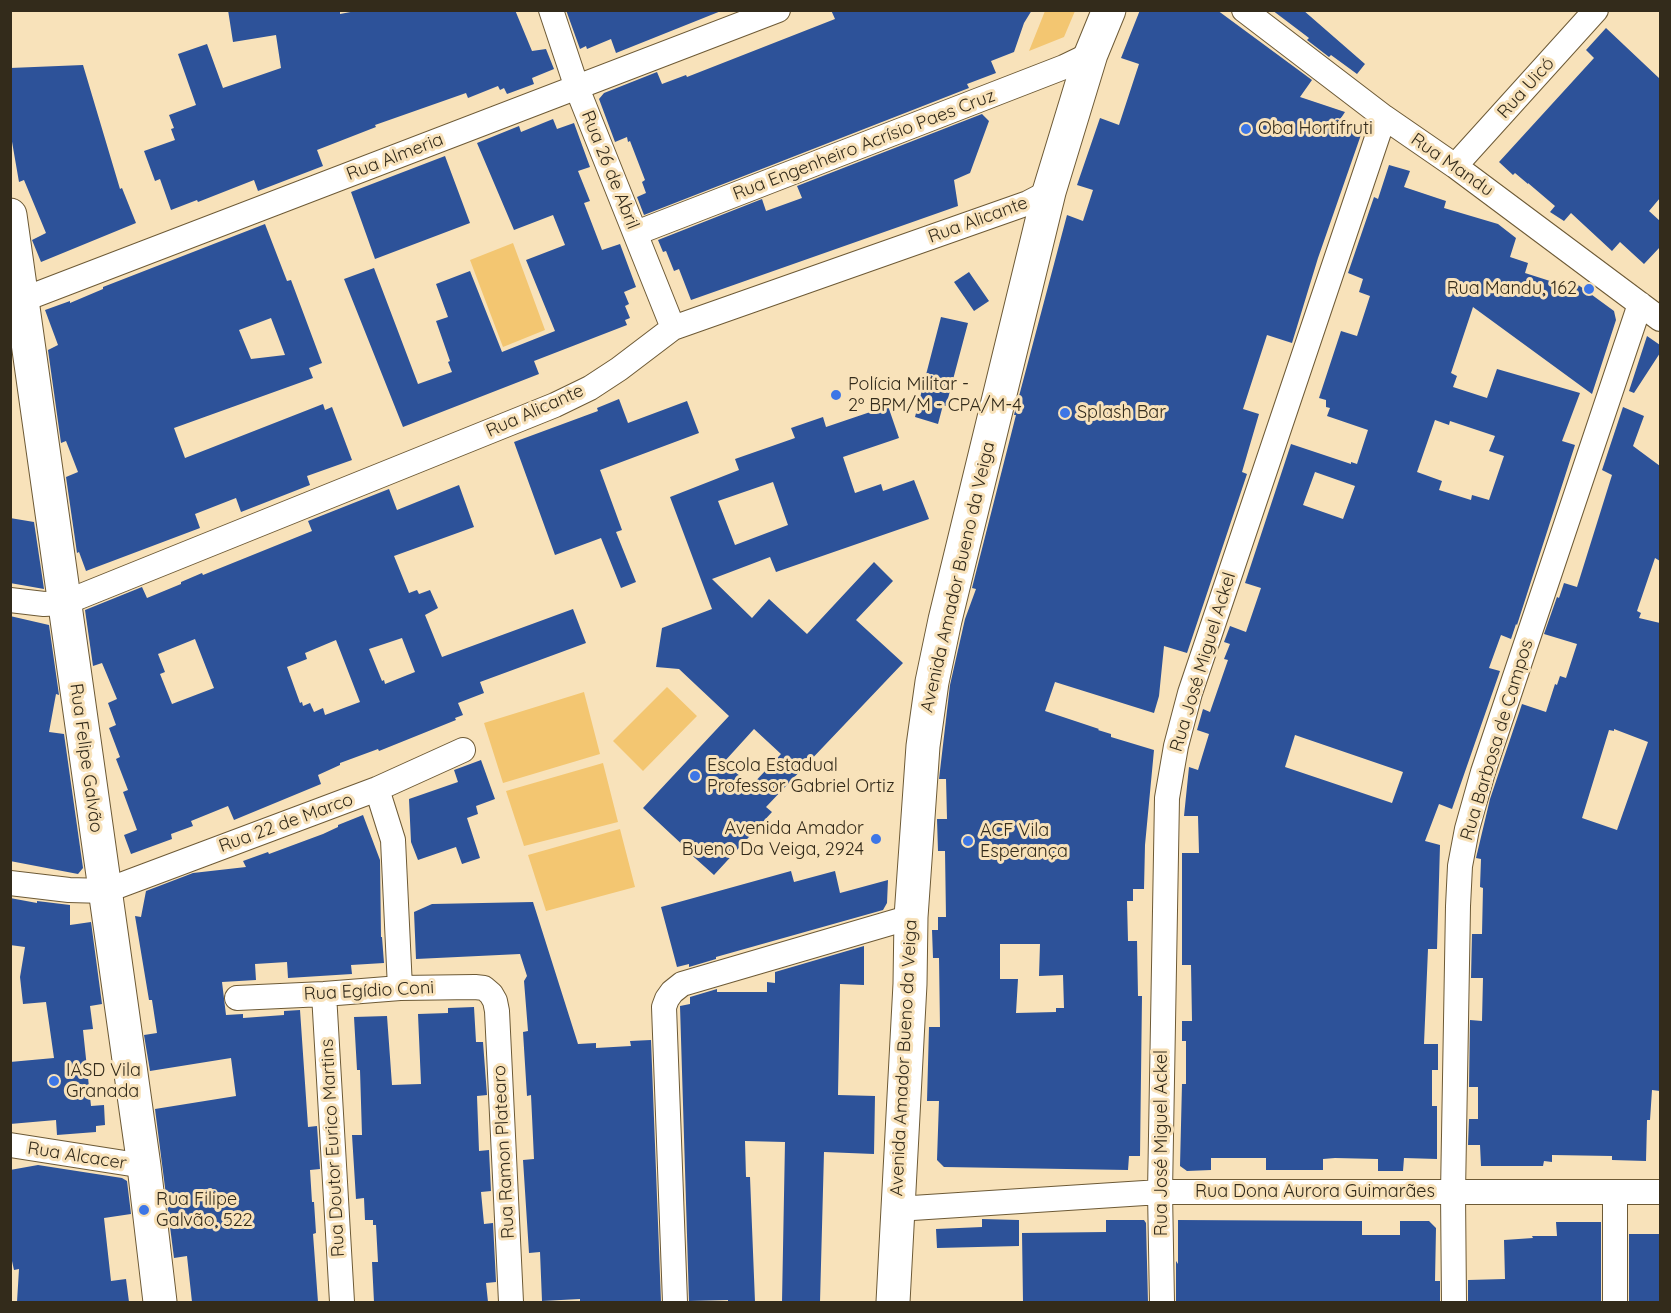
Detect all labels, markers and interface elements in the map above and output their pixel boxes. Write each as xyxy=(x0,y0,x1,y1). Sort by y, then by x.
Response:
street label: Rua Uicó xyxy=(1493,53,1559,123)
street label: Rua Engenheiro Acrísio Paes Cruz xyxy=(730,85,998,205)
street label: Rua 26 de Abril xyxy=(576,108,644,232)
place label: Oba Hortifruti xyxy=(1258,118,1373,140)
marker: Oba Hortifruti xyxy=(1239,122,1253,136)
street label: Rua Almeria xyxy=(344,129,446,185)
street label: Rua Mandu xyxy=(1407,129,1497,201)
street label: Rua Alicante xyxy=(925,192,1031,248)
place label: Rua Mandu, 162 xyxy=(1447,278,1577,300)
marker: Rua Mandu, 162 xyxy=(1582,282,1596,296)
place label: Polícia Militar - 2º BPM/M - CPA/M-4 xyxy=(848,374,1022,416)
street label: Rua Alicante xyxy=(483,380,587,442)
marker: Polícia Militar - 2º BPM/M - CPA/M-4 xyxy=(829,388,843,402)
place label: Splash Bar xyxy=(1077,402,1166,424)
marker: Splash Bar xyxy=(1058,406,1072,420)
street label: Avenida Amador Bueno da Veiga xyxy=(916,440,1000,714)
street label: Rua José Miguel Ackel xyxy=(1165,570,1241,754)
street label: Rua Barbosa de Campos xyxy=(1456,637,1538,843)
street label: Rua Felipe Galvão xyxy=(65,682,107,834)
place label: Escola Estadual Professor Gabriel Ortiz xyxy=(707,755,895,798)
marker: Escola Estadual Professor Gabriel Ortiz xyxy=(688,769,702,783)
street label: Rua 22 de Marco xyxy=(216,789,356,857)
place label: Avenida Amador Bueno Da Veiga, 2924 xyxy=(682,818,864,860)
place label: ACF Vila Esperança xyxy=(980,820,1068,862)
marker: Avenida Amador Bueno Da Veiga, 2924 xyxy=(869,832,883,846)
marker: ACF Vila Esperança xyxy=(961,834,975,848)
street label: Avenida Amador Bueno da Veiga xyxy=(886,919,922,1197)
street label: Rua Egídio Coni xyxy=(303,977,435,1005)
street label: Rua Doutor Eurico Martins xyxy=(316,1038,350,1258)
street label: Rua José Miguel Ackel xyxy=(1151,1050,1173,1236)
place label: IASD Vila Granada xyxy=(66,1060,141,1102)
street label: Rua Ramon Platearo xyxy=(489,1065,519,1239)
marker: IASD Vila Granada xyxy=(47,1074,61,1088)
street label: Rua Alcacer xyxy=(26,1137,128,1175)
street label: Rua Dona Aurora Guimarães xyxy=(1195,1181,1435,1203)
place label: Rua Filipe Galvão, 522 xyxy=(156,1189,253,1232)
marker: Rua Filipe Galvão, 522 xyxy=(137,1203,151,1217)

